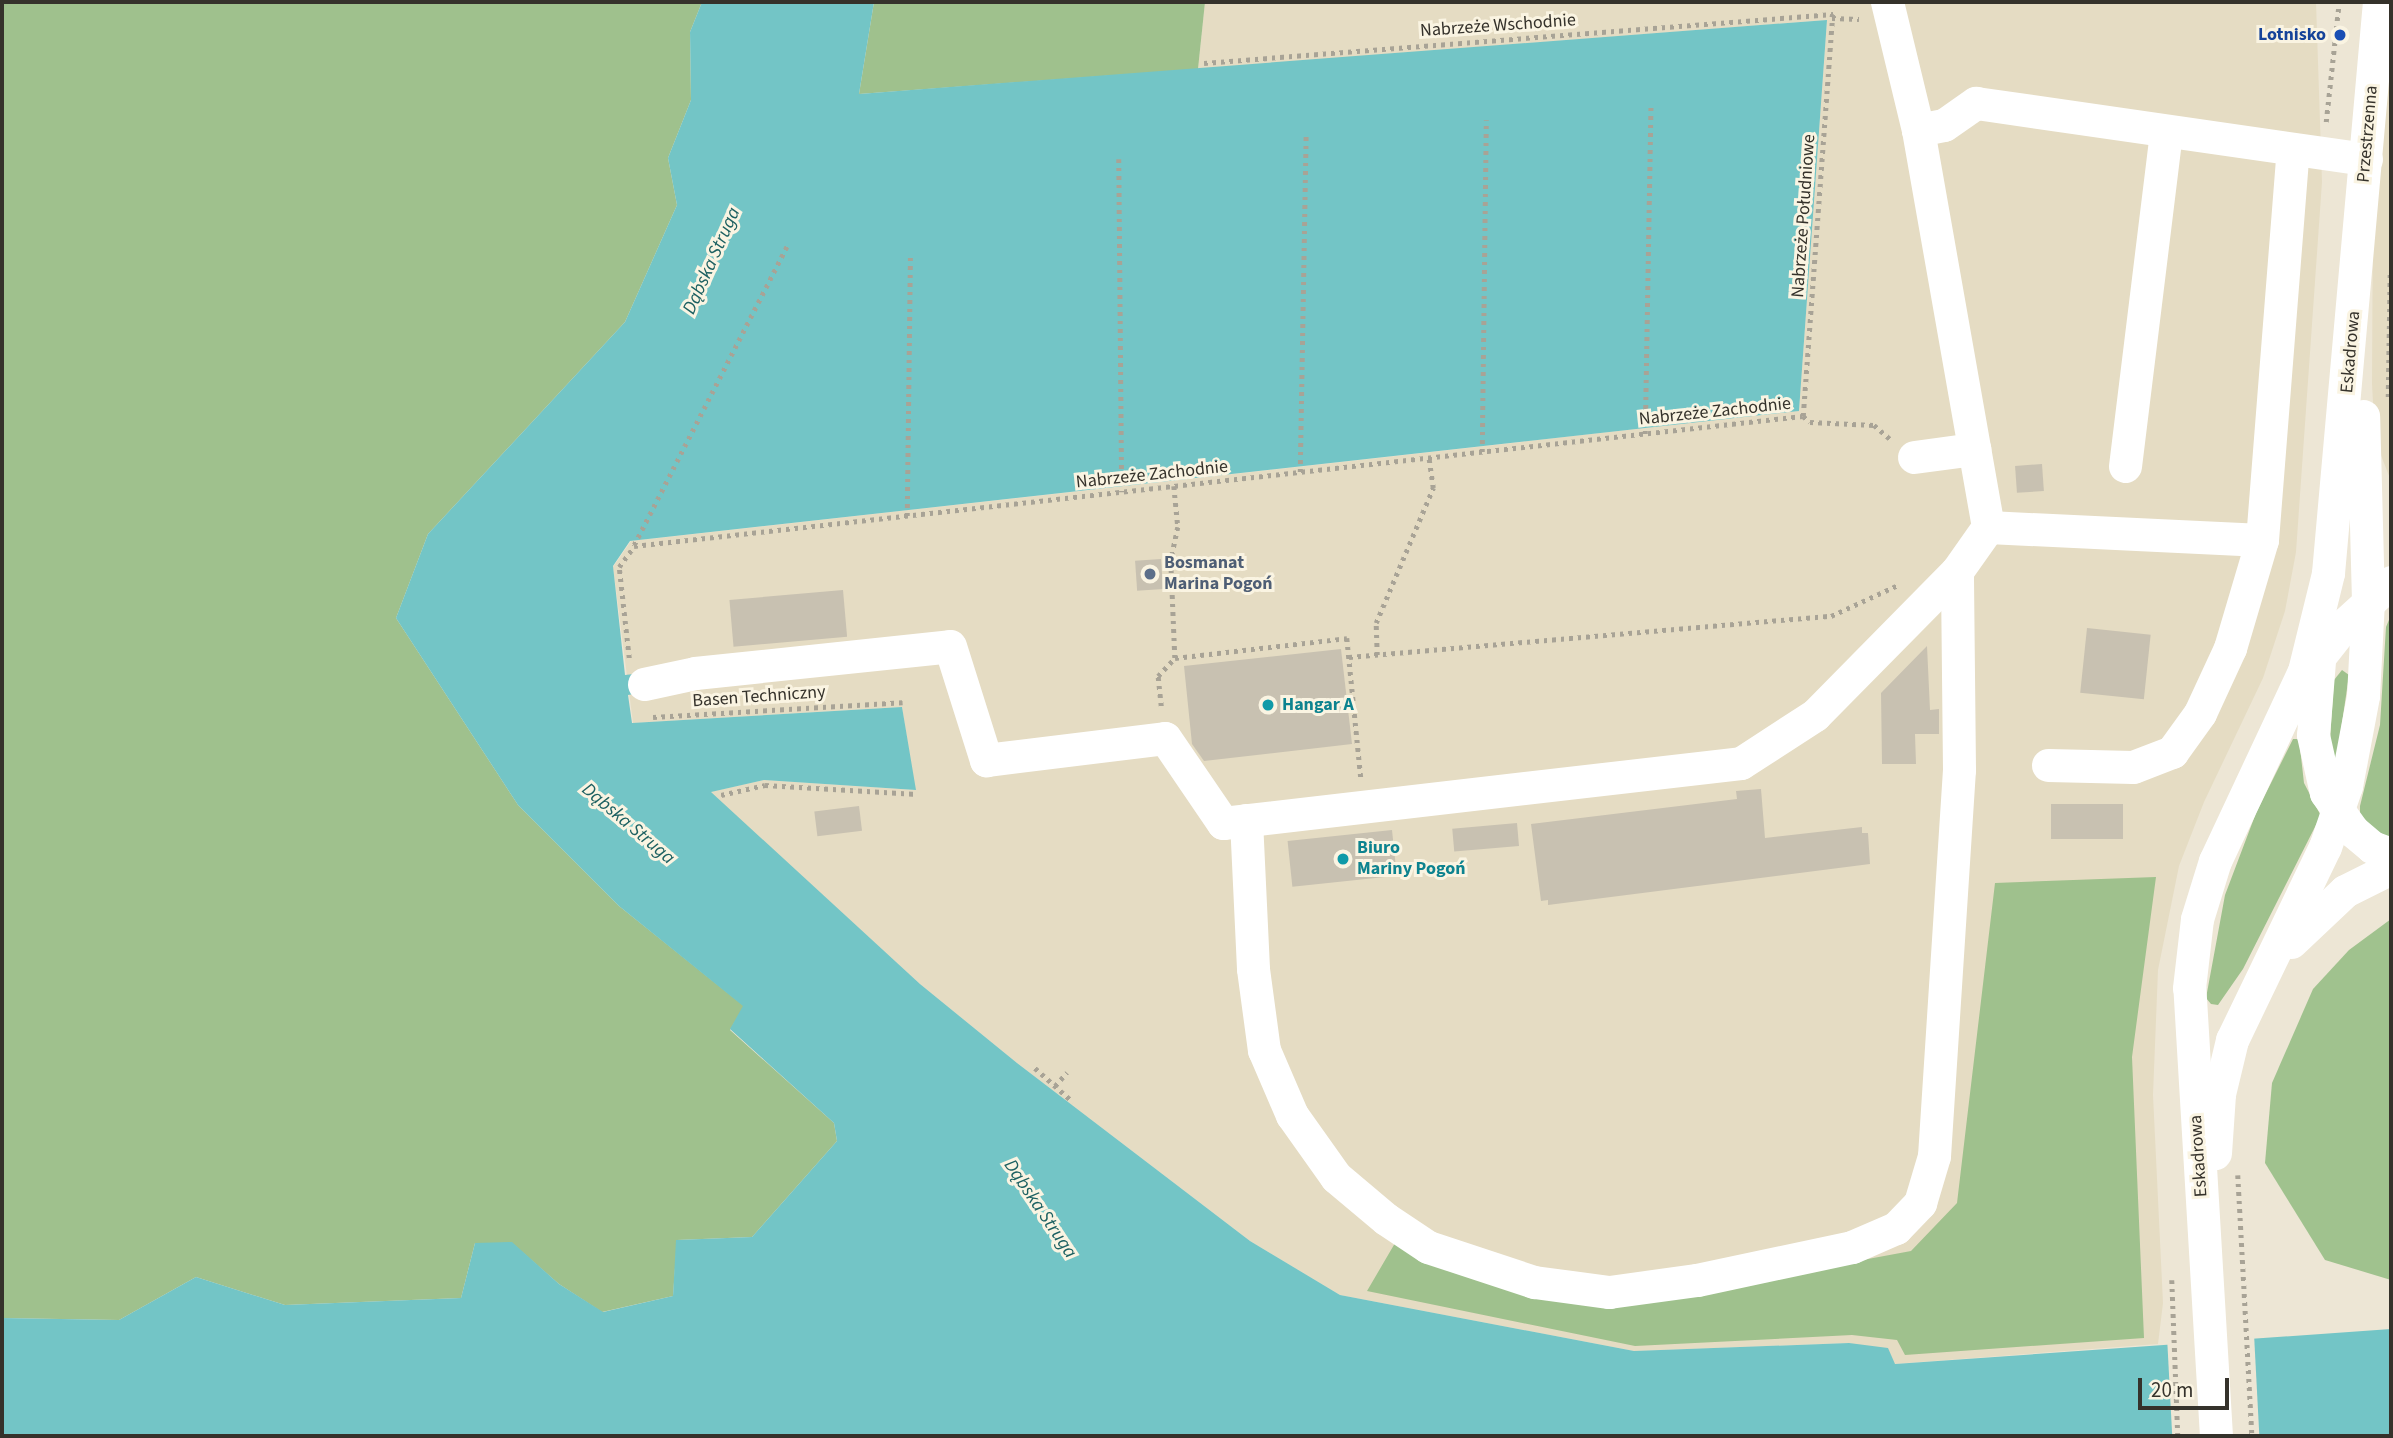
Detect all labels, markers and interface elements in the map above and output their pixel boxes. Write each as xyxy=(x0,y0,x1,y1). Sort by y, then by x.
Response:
street label: Nabrzeże Wschodnie xyxy=(1419,10,1577,42)
place label: Lotnisko xyxy=(2258,24,2326,46)
marker: Lotnisko xyxy=(2332,27,2348,43)
street label: Przestrzenna xyxy=(2353,85,2383,183)
street label: Nabrzeże Południowe xyxy=(1788,134,1820,298)
water label: Dąbska Struga xyxy=(678,204,746,318)
street label: Eskadrowa xyxy=(2337,310,2365,394)
street label: Nabrzeże Zachodnie xyxy=(1638,393,1792,431)
street label: Nabrzeże Zachodnie xyxy=(1075,456,1229,494)
place label: Bosmanat Marina Pogoń xyxy=(1164,553,1273,596)
marker: Bosmanat Marina Pogoń xyxy=(1142,566,1158,582)
street label: Basen Techniczny xyxy=(692,682,826,712)
place label: Hangar A xyxy=(1282,694,1354,716)
marker: Hangar A xyxy=(1260,697,1276,713)
water label: Dąbska Struga xyxy=(577,778,679,870)
place label: Biuro Mariny Pogoń xyxy=(1357,838,1466,880)
marker: Biuro Mariny Pogoń xyxy=(1335,851,1351,867)
street label: Eskadrowa xyxy=(2185,1114,2213,1198)
water label: Dąbska Struga xyxy=(999,1155,1081,1263)
scale bar xyxy=(2141,1364,2232,1408)
text: 20 m xyxy=(2151,1375,2193,1405)

